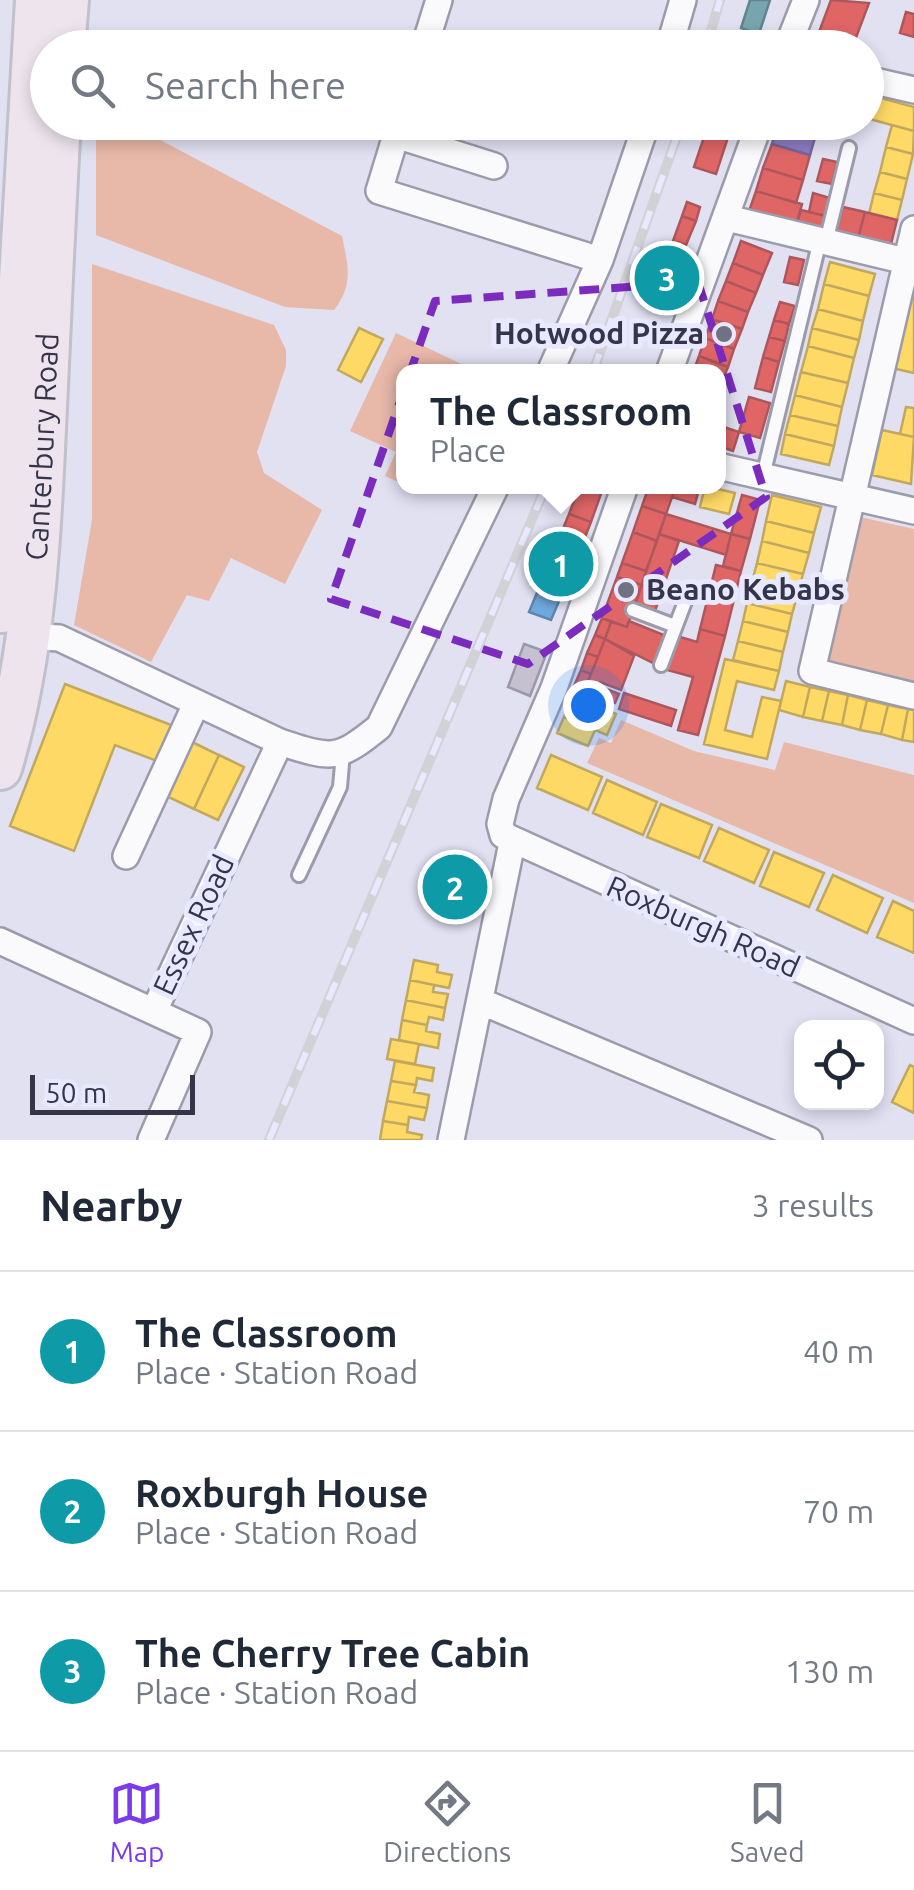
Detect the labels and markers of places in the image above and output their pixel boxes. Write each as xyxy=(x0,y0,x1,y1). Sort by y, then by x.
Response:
pin: 3 xyxy=(634,240,700,316)
place label: Hotwood Pizza xyxy=(494,316,704,350)
marker: Hotwood Pizza xyxy=(713,323,735,345)
pin: 1 xyxy=(528,526,594,602)
place label: Beano Kebabs xyxy=(646,572,845,606)
marker: Beano Kebabs xyxy=(615,579,637,601)
pin: 2 xyxy=(422,850,488,924)

